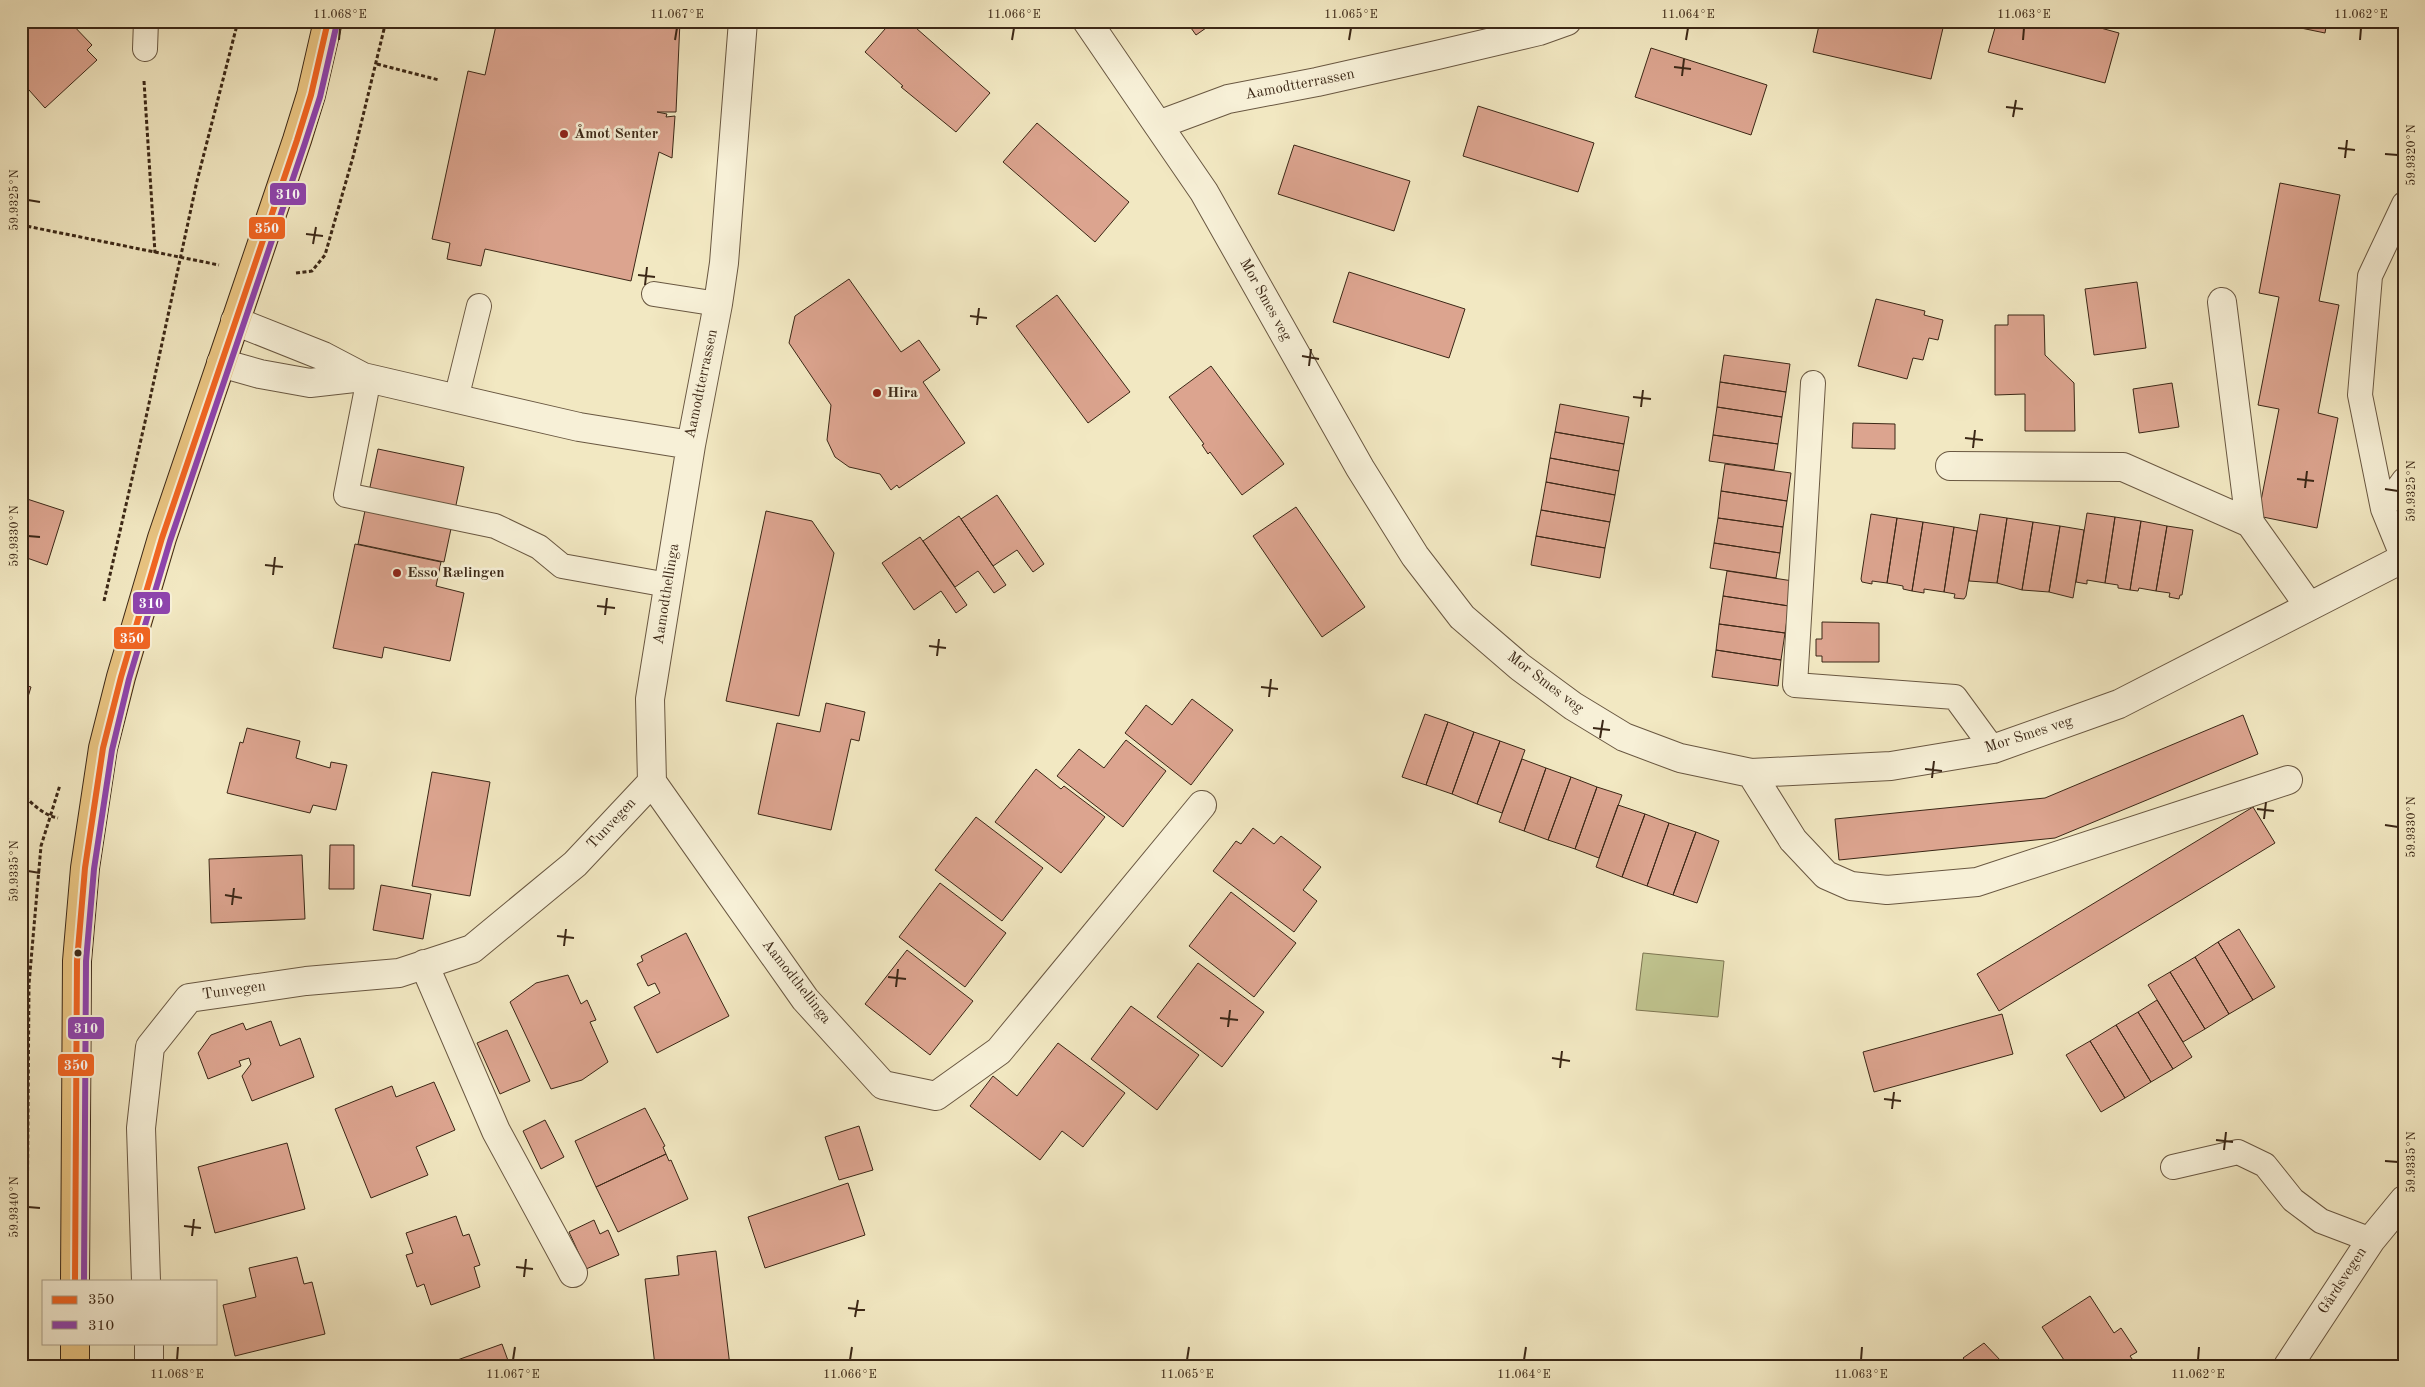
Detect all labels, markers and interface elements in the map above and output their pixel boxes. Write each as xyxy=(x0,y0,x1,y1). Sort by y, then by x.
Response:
text: 11.065°E xyxy=(1324,8,1378,21)
text: 11.068°E xyxy=(313,9,367,21)
text: 11.067°E xyxy=(650,9,704,21)
text: 11.066°E xyxy=(987,9,1041,21)
text: 11.064°E xyxy=(1661,9,1715,21)
text: 11.063°E xyxy=(1997,9,2051,21)
text: 11.062°E xyxy=(2334,9,2388,21)
street label: Aamodtterrassen xyxy=(1244,67,1356,103)
place label: Åmot Senter xyxy=(574,124,659,142)
text: 59.9320°N xyxy=(2405,124,2418,186)
marker: Åmot Senter xyxy=(558,128,570,140)
text: 59.9325°N xyxy=(8,169,21,231)
line badge: 310 xyxy=(269,182,307,206)
text: 310 xyxy=(276,188,300,202)
line badge: 350 xyxy=(248,216,286,240)
text: 350 xyxy=(255,222,279,236)
street label: Mor Smes veg xyxy=(1236,256,1294,344)
street label: Aamodtterrassen xyxy=(683,328,721,440)
place label: Hira xyxy=(887,386,918,401)
marker: Hira xyxy=(871,387,883,399)
text: 59.9325°N xyxy=(2405,460,2418,522)
text: 59.9330°N xyxy=(8,505,21,567)
street label: Aamodthellinga xyxy=(652,542,682,646)
place label: Esso Rælingen xyxy=(407,566,505,581)
marker: Esso Rælingen xyxy=(391,567,403,579)
line badge: 310 xyxy=(132,591,171,615)
text: 310 xyxy=(139,597,163,611)
line badge: 350 xyxy=(113,626,151,650)
text: 350 xyxy=(120,632,144,646)
street label: Mor Smes veg xyxy=(1504,650,1586,716)
street label: Mor Smes veg xyxy=(1983,714,2075,756)
street label: Tunvegen xyxy=(585,795,639,853)
text: 59.9330°N xyxy=(2405,796,2418,858)
text: 59.9335°N xyxy=(8,840,21,902)
street label: Aamodthellinga xyxy=(759,937,834,1027)
unlabelled marker xyxy=(73,948,83,958)
street label: Tunvegen xyxy=(201,979,267,1003)
line badge: 310 xyxy=(67,1016,105,1040)
text: 310 xyxy=(74,1022,98,1036)
line badge: 350 xyxy=(57,1053,95,1077)
text: 350 xyxy=(64,1059,88,1073)
text: 59.9335°N xyxy=(2405,1131,2418,1193)
text: 59.9340°N xyxy=(8,1176,21,1238)
street label: Gårdsvegen xyxy=(2316,1245,2370,1317)
legend xyxy=(42,1280,218,1344)
text: 350 xyxy=(88,1293,114,1308)
text: 310 xyxy=(88,1319,114,1334)
text: 11.065°E xyxy=(1160,1368,1214,1381)
text: 11.068°E xyxy=(150,1369,204,1381)
text: 11.067°E xyxy=(486,1369,540,1381)
text: 11.066°E xyxy=(823,1369,877,1381)
text: 11.064°E xyxy=(1497,1369,1551,1381)
text: 11.063°E xyxy=(1834,1369,1888,1381)
text: 11.062°E xyxy=(2171,1369,2225,1381)

